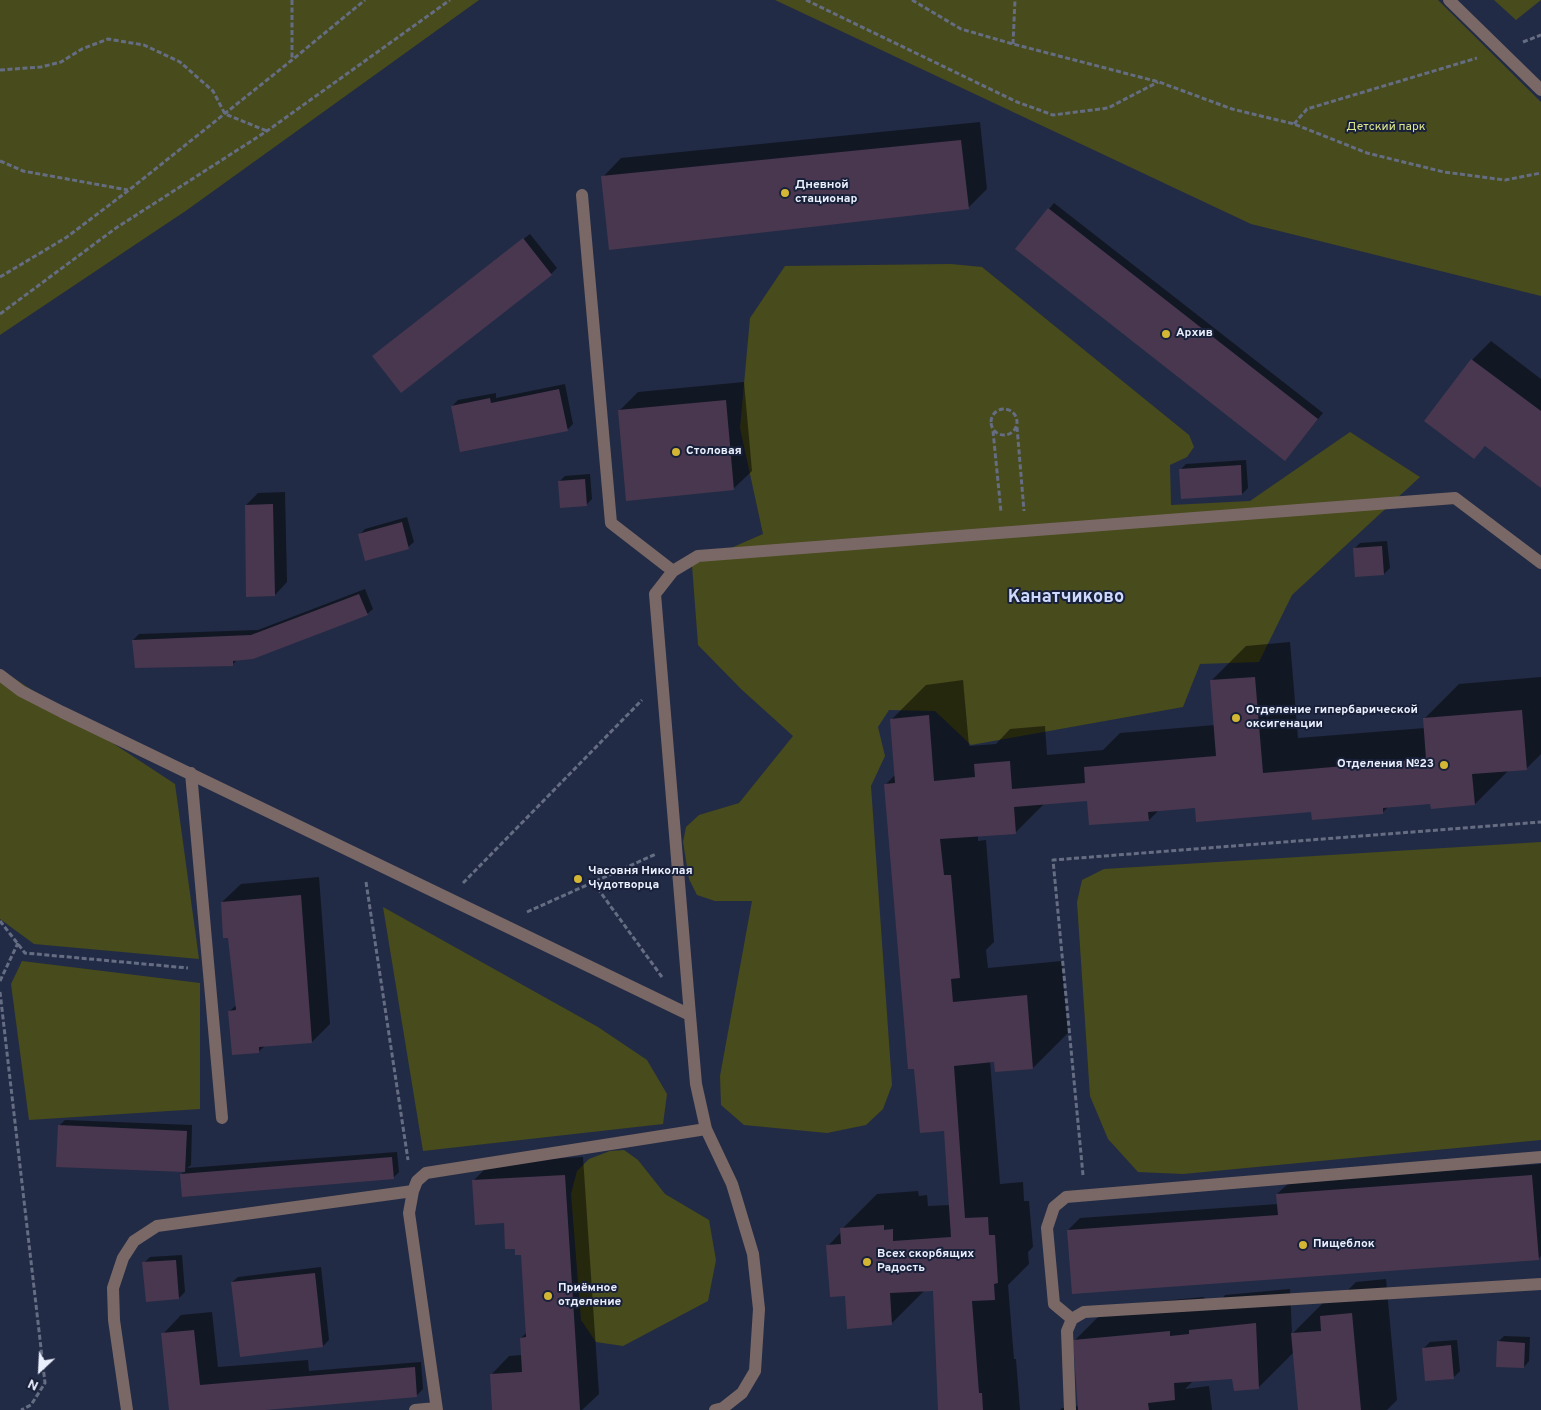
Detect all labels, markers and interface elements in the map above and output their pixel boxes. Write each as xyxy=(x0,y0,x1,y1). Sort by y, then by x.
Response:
park label: Детский парк xyxy=(1346,121,1426,135)
place label: Дневной стационар xyxy=(795,179,858,207)
marker: Дневной стационар xyxy=(779,187,791,199)
place label: Архив xyxy=(1176,327,1213,341)
marker: Архив xyxy=(1160,328,1172,340)
place label: Столовая xyxy=(686,445,742,459)
marker: Столовая xyxy=(670,446,682,458)
district label: Канатчиково xyxy=(1008,587,1124,609)
place label: Отделение гипербарической оксигенации xyxy=(1246,704,1418,732)
marker: Отделение гипербарической оксигенации xyxy=(1230,712,1242,724)
place label: Отделения №23 xyxy=(1337,758,1434,772)
marker: Отделения №23 xyxy=(1438,759,1450,771)
place label: Часовня Николая Чудотворца xyxy=(588,865,693,893)
marker: Часовня Николая Чудотворца xyxy=(572,873,584,885)
place label: Пищеблок xyxy=(1313,1238,1375,1252)
marker: Пищеблок xyxy=(1297,1239,1309,1251)
place label: Всех скорбящих Радость xyxy=(877,1248,974,1276)
marker: Всех скорбящих Радость xyxy=(861,1256,873,1268)
place label: Приёмное отделение xyxy=(558,1282,621,1310)
marker: Приёмное отделение xyxy=(542,1290,554,1302)
north arrow xyxy=(15,1345,65,1395)
text: N xyxy=(25,1374,42,1394)

